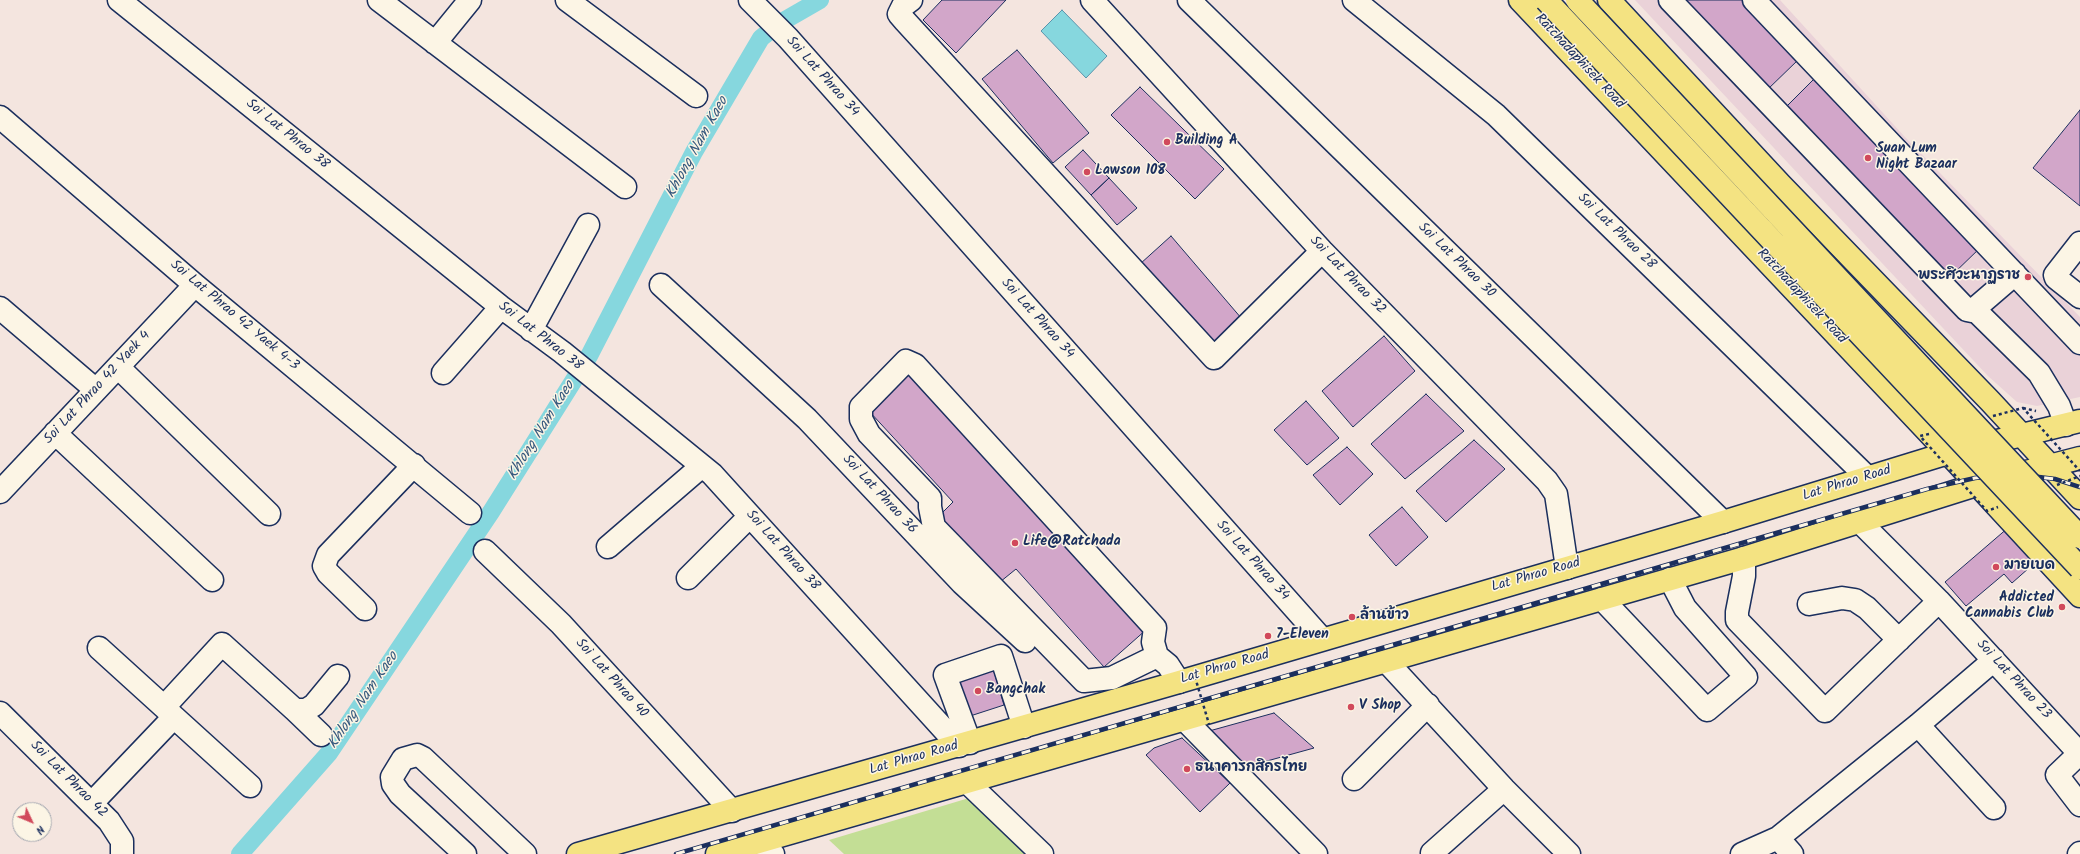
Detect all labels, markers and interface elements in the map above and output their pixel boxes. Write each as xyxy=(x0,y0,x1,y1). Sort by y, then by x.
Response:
street label: Ratchadaphisek Road xyxy=(1531,11,1627,113)
street label: Soi Lat Phrao 34 xyxy=(782,34,862,120)
water label: Khlong Nam Kaeo xyxy=(663,94,733,202)
street label: Soi Lat Phrao 38 xyxy=(242,96,332,174)
place label: Building A xyxy=(1175,134,1238,150)
marker: Building A xyxy=(1162,137,1172,147)
place label: Suan Lum Night Bazaar xyxy=(1876,142,1957,174)
marker: Suan Lum Night Bazaar xyxy=(1863,153,1873,163)
place label: Lawson 108 xyxy=(1095,164,1165,180)
marker: Lawson 108 xyxy=(1082,167,1092,177)
street label: Soi Lat Phrao 28 xyxy=(1573,190,1659,274)
street label: Soi Lat Phrao 30 xyxy=(1414,220,1498,302)
street label: Soi Lat Phrao 32 xyxy=(1305,233,1389,319)
street label: Ratchadaphisek Road xyxy=(1753,246,1849,348)
street label: Soi Lat Phrao 42 Yaek 4-3 xyxy=(166,257,302,375)
place label: พระศิวะนาฏราช xyxy=(1918,269,2020,285)
marker: พระศิวะนาฏราช xyxy=(2023,272,2033,282)
street label: Soi Lat Phrao 34 xyxy=(997,276,1077,362)
street label: Soi Lat Phrao 38 xyxy=(494,299,586,375)
street label: Soi Lat Phrao 42 Yaek 4 xyxy=(41,328,155,448)
water label: Khlong Nam Kaeo xyxy=(504,378,580,484)
street label: Soi Lat Phrao 36 xyxy=(838,452,920,538)
street label: Lat Phrao Road xyxy=(1801,463,1893,505)
street label: Soi Lat Phrao 38 xyxy=(741,507,823,595)
street label: Soi Lat Phrao 34 xyxy=(1212,518,1292,604)
place label: Life@Ratchada xyxy=(1023,535,1121,551)
marker: Life@Ratchada xyxy=(1010,538,1020,548)
street label: Lat Phrao Road xyxy=(1490,555,1582,597)
place label: มายเบด xyxy=(2004,559,2055,575)
marker: มายเบด xyxy=(1991,562,2001,572)
place label: Addicted Cannabis Club xyxy=(1965,591,2054,624)
marker: Addicted Cannabis Club xyxy=(2057,602,2067,612)
place label: ล้านข้าว xyxy=(1360,609,1409,625)
marker: ล้านข้าว xyxy=(1347,612,1357,622)
place label: 7-Eleven xyxy=(1276,628,1329,644)
marker: 7-Eleven xyxy=(1263,631,1273,641)
street label: Soi Lat Phrao 40 xyxy=(571,636,651,722)
street label: Soi Lat Phrao 23 xyxy=(1972,637,2054,723)
street label: Lat Phrao Road xyxy=(1179,647,1271,689)
water label: Khlong Nam Kaeo xyxy=(325,649,403,753)
place label: Bangchak xyxy=(986,683,1045,699)
marker: Bangchak xyxy=(973,686,983,696)
place label: V Shop xyxy=(1359,699,1401,715)
marker: V Shop xyxy=(1346,702,1356,712)
street label: Soi Lat Phrao 42 xyxy=(26,738,110,822)
street label: Lat Phrao Road xyxy=(868,738,960,780)
place label: ธนาคารกสิกรไทย xyxy=(1195,761,1307,777)
marker: ธนาคารกสิกรไทย xyxy=(1182,764,1192,774)
north arrow xyxy=(12,802,52,842)
text: N xyxy=(31,821,49,838)

